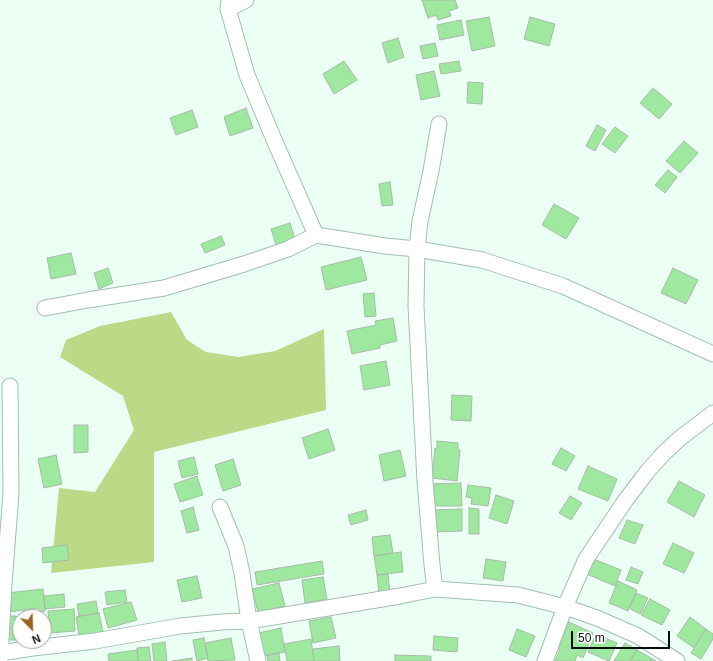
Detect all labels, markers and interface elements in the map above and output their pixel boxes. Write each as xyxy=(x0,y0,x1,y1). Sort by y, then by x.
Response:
north arrow xyxy=(12,609,52,649)
scale bar xyxy=(573,623,672,649)
text: 50 m xyxy=(578,631,605,645)
text: N xyxy=(30,632,42,646)

